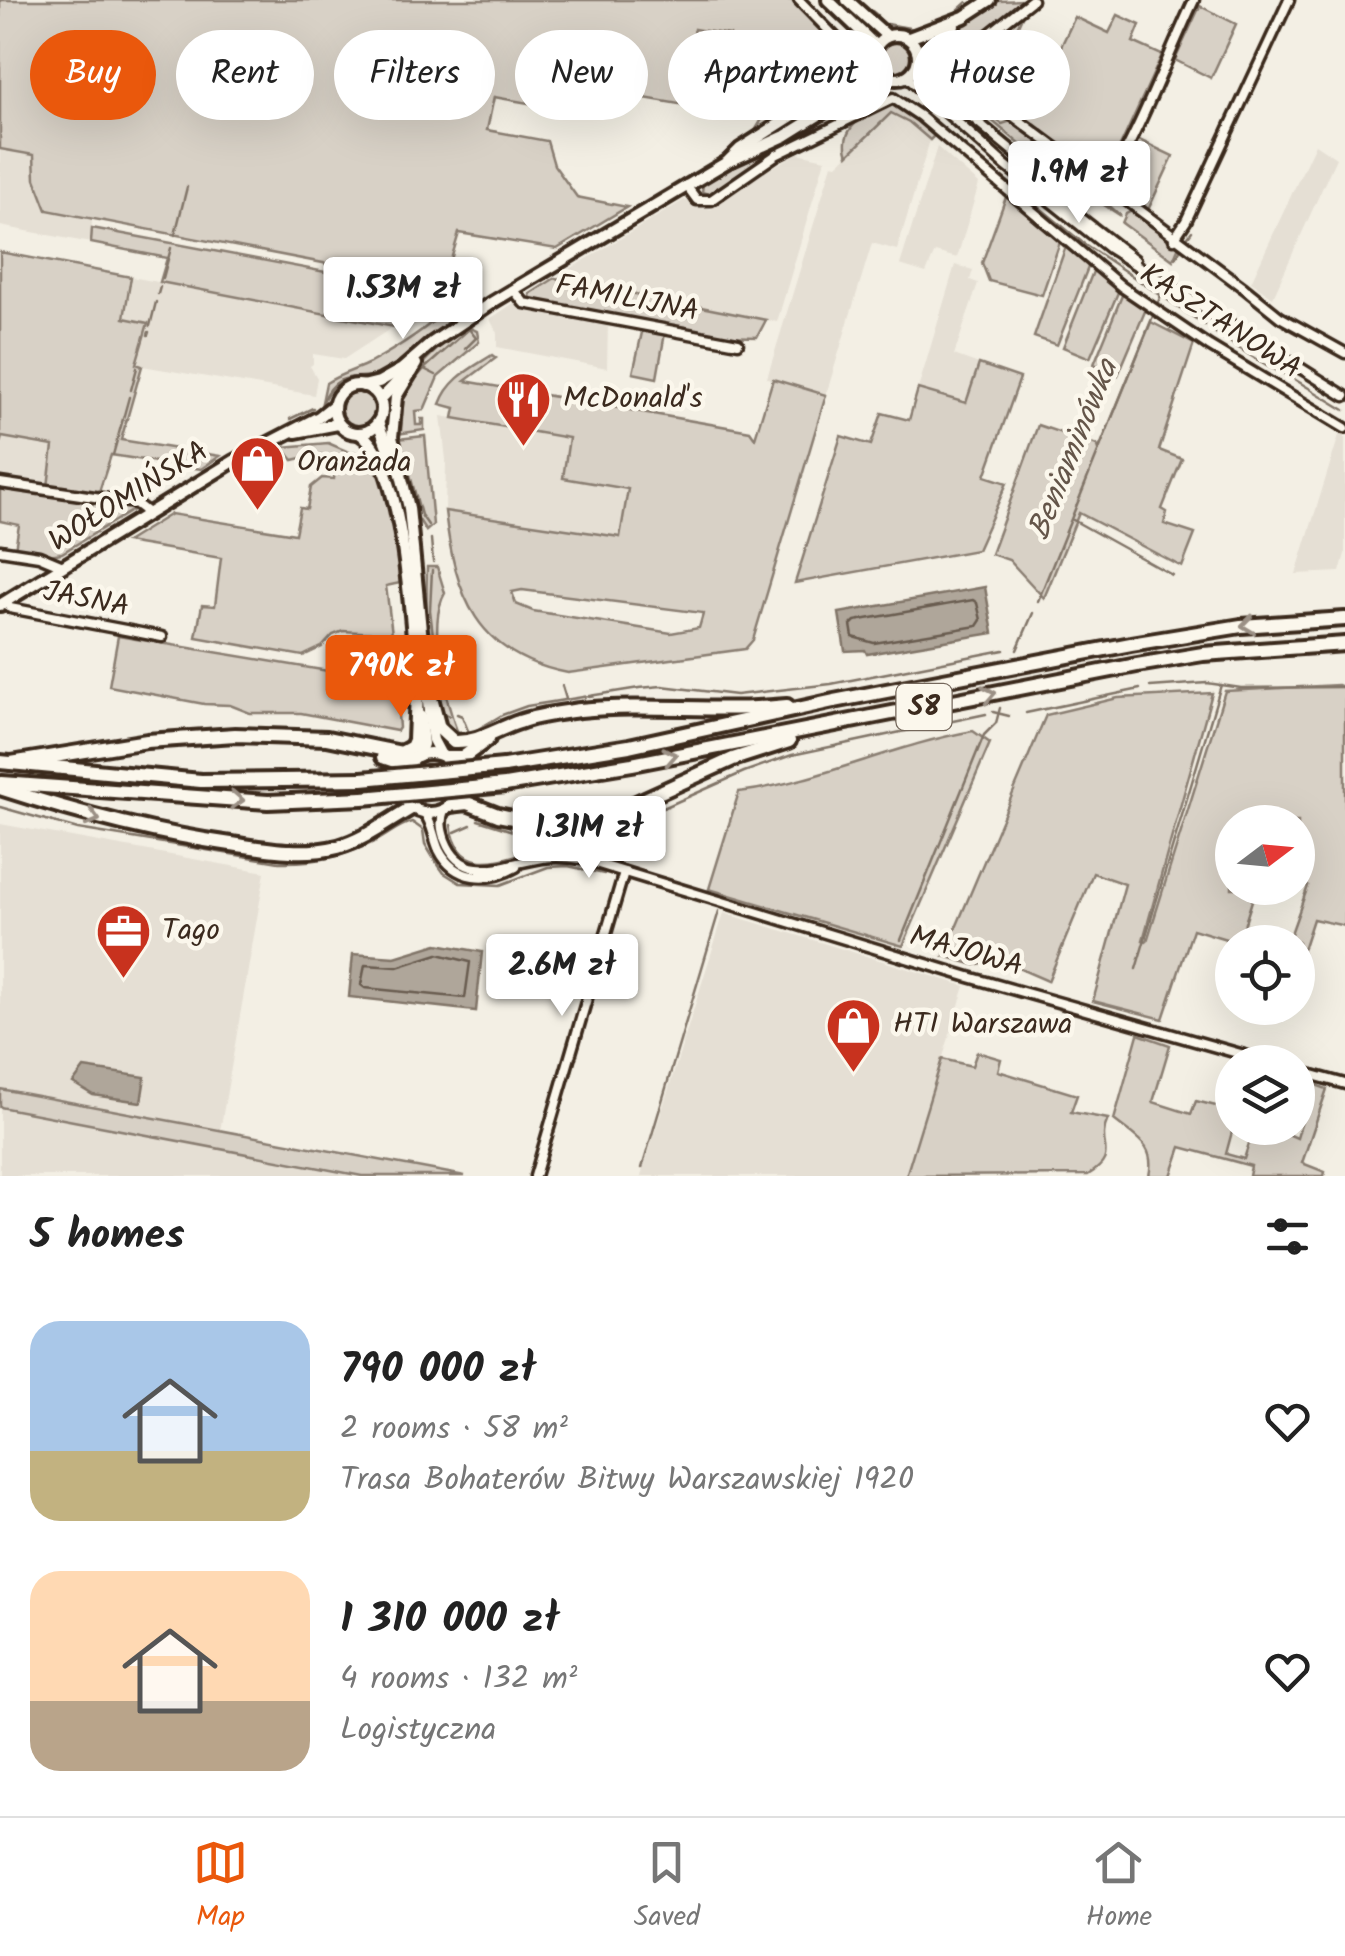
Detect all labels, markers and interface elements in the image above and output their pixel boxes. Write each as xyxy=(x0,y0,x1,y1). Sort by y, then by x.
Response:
chip: Buy xyxy=(30,30,156,120)
chip: Rent xyxy=(176,30,314,120)
chip: Filters xyxy=(334,30,495,120)
chip: New xyxy=(515,30,648,120)
chip: Apartment xyxy=(668,30,893,120)
chip: House xyxy=(913,30,1070,120)
pin: 1.9M zł xyxy=(987,141,1171,226)
text: 1.9M zł xyxy=(1030,148,1128,199)
street label: KASZTANOWA xyxy=(1129,251,1311,393)
pin: 1.53M zł xyxy=(300,257,506,342)
street label: FAMILIJNA xyxy=(551,262,703,336)
text: 1.53M zł xyxy=(345,264,461,315)
water label: Beniaminówka xyxy=(1015,350,1134,548)
restaurant icon: McDonald's xyxy=(494,369,554,448)
place label: McDonald's xyxy=(563,375,703,423)
street label: WOŁOMIŃSKA xyxy=(40,429,218,565)
shop icon: Oranżada xyxy=(228,433,288,512)
place label: Oranżada xyxy=(297,439,411,487)
street label: JASNA xyxy=(39,568,133,632)
one-way arrow xyxy=(1239,614,1256,635)
pin: 790K zł xyxy=(309,635,493,720)
text: 790K zł xyxy=(348,642,454,693)
road number: S8 xyxy=(896,684,952,730)
one-way arrow xyxy=(980,684,997,705)
one-way arrow xyxy=(661,747,678,768)
one-way arrow xyxy=(229,790,245,811)
pin: 1.31M zł xyxy=(486,796,692,881)
text: 1.31M zł xyxy=(535,803,643,854)
north arrow xyxy=(1215,805,1315,905)
map controls xyxy=(1215,805,1315,1145)
one-way arrow xyxy=(84,806,101,827)
office icon: Tago xyxy=(93,901,153,980)
place label: Tago xyxy=(162,907,220,955)
street label: MAJOWA xyxy=(904,913,1028,991)
button: locate xyxy=(1215,925,1315,1025)
pin: 2.6M zł xyxy=(470,934,654,1019)
text: 2.6M zł xyxy=(508,941,616,992)
shop icon: HTI Warszawa xyxy=(824,995,884,1074)
place label: HTI Warszawa xyxy=(893,1001,1072,1049)
button: layers xyxy=(1215,1045,1315,1145)
text: 5 homes xyxy=(30,1203,185,1270)
icon: filters xyxy=(1260,1209,1315,1264)
text: 790 000 zł xyxy=(340,1337,536,1404)
icon: home xyxy=(110,1361,230,1481)
icon: heart xyxy=(1260,1394,1315,1449)
text: 2 rooms · 58 m² xyxy=(340,1404,568,1455)
text: Trasa Bohaterów Bitwy Warszawskiej 1920 xyxy=(340,1455,914,1506)
text: 1 310 000 zł xyxy=(340,1587,559,1654)
icon: home xyxy=(110,1611,230,1731)
icon: heart xyxy=(1260,1644,1315,1699)
text: 4 rooms · 132 m² xyxy=(340,1654,577,1705)
text: Logistyczna xyxy=(340,1705,496,1756)
tab: Map xyxy=(193,1835,248,1940)
tab: Saved xyxy=(634,1835,700,1940)
tab: Home xyxy=(1086,1835,1152,1940)

